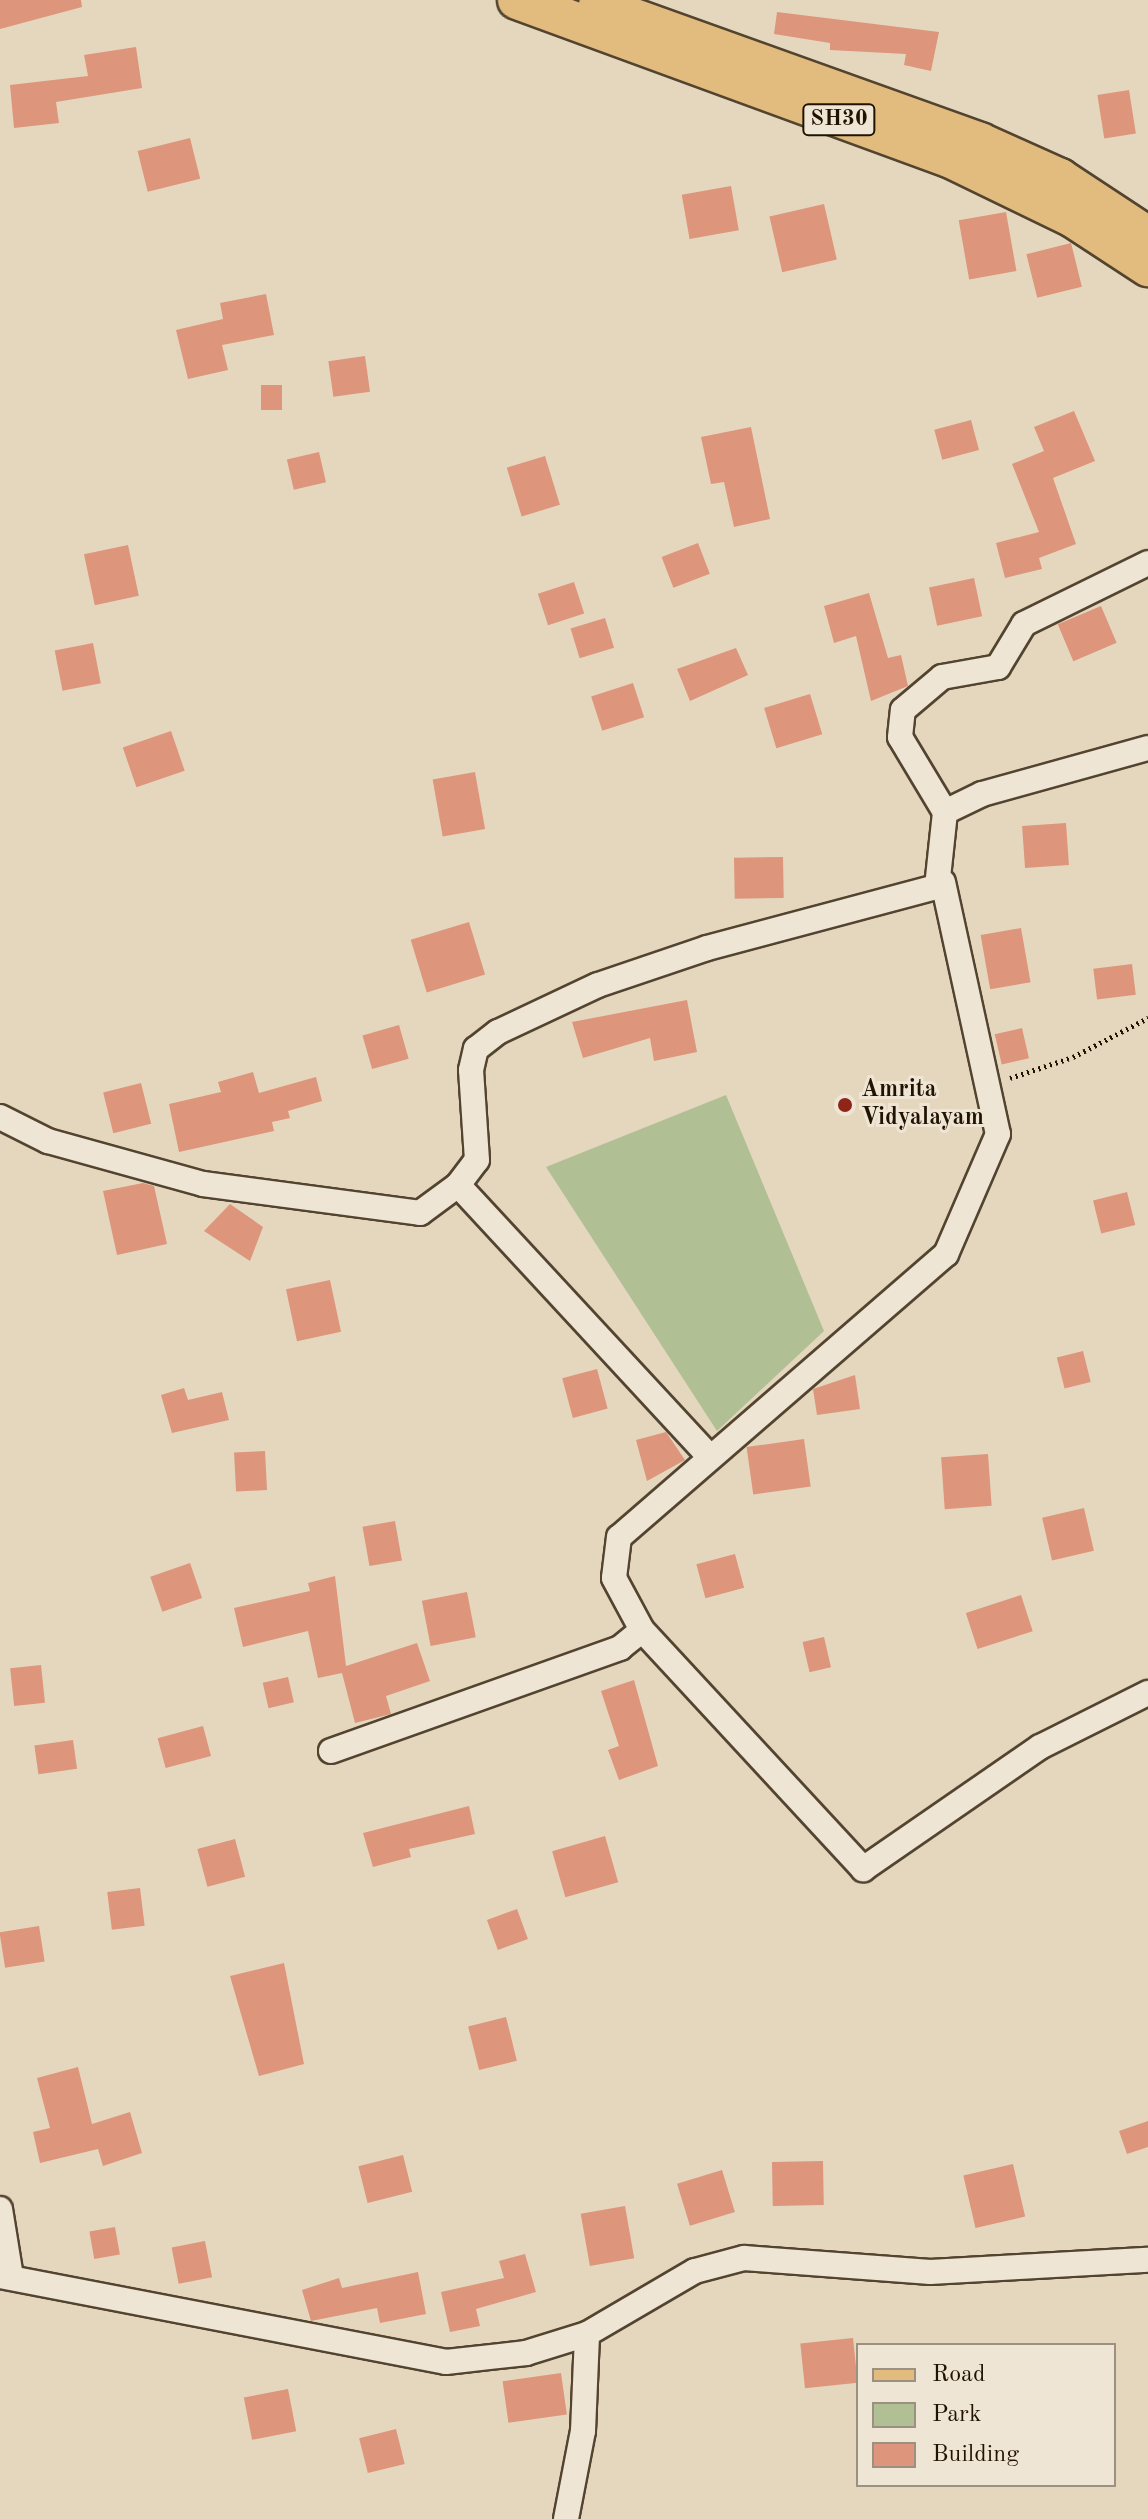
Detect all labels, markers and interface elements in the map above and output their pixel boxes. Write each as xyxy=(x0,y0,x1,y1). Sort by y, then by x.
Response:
road number: SH30 xyxy=(801,102,877,138)
place label: Amrita Vidyalayam xyxy=(861,1077,984,1133)
marker: Amrita Vidyalayam xyxy=(836,1096,854,1114)
legend xyxy=(856,2343,1116,2487)
text: Road xyxy=(932,2363,985,2387)
text: Park xyxy=(932,2403,981,2427)
text: Building xyxy=(932,2443,1019,2467)

